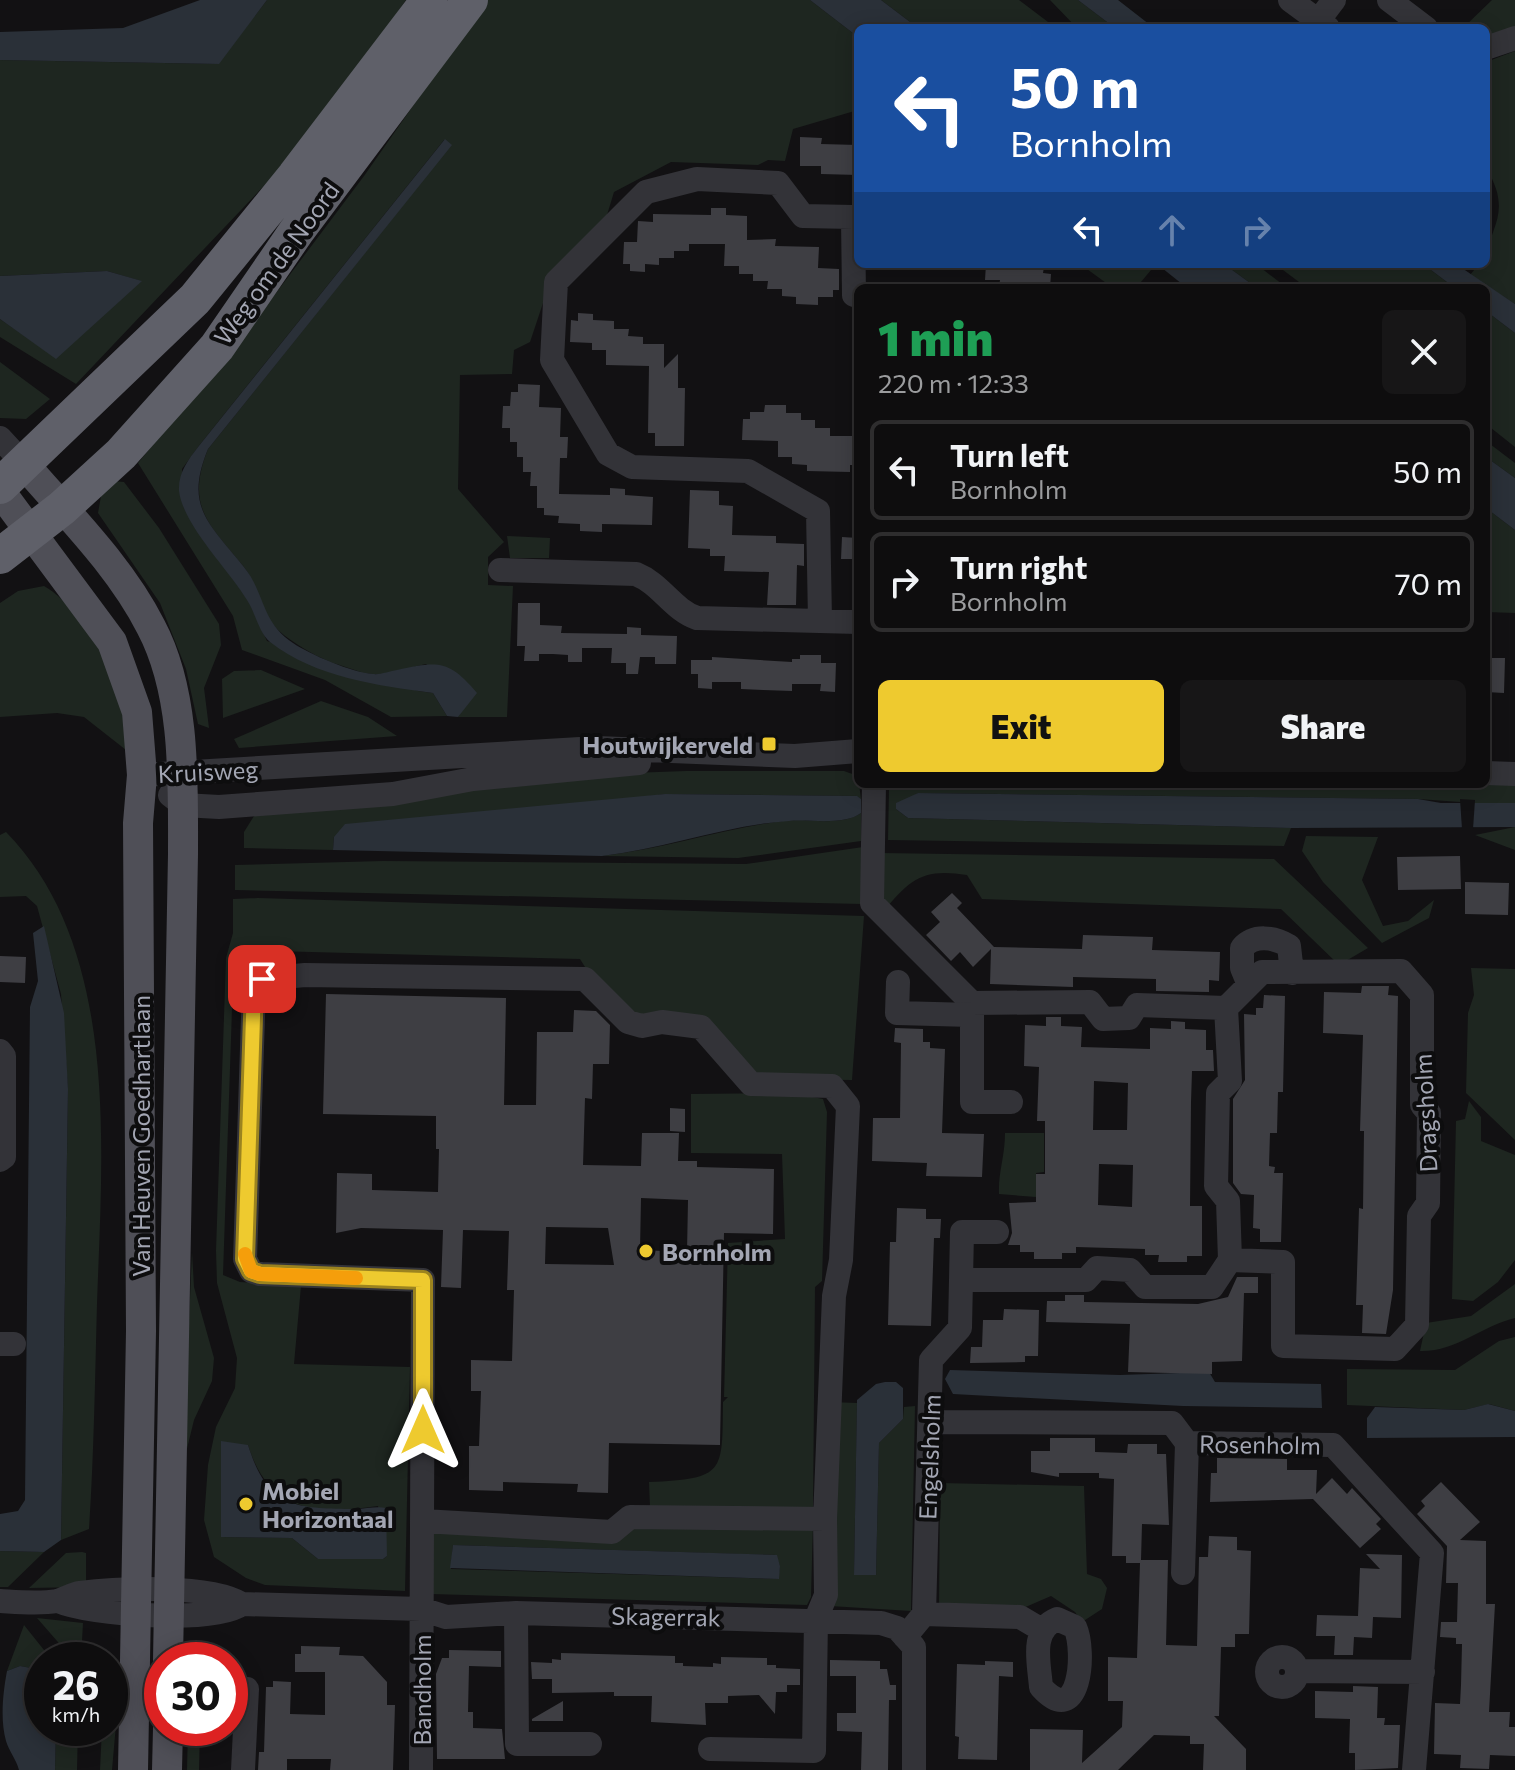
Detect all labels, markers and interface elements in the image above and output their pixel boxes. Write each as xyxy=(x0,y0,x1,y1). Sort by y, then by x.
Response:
text: 50 m xyxy=(1010,51,1139,120)
icon: left xyxy=(878,56,982,160)
text: Bornholm xyxy=(1010,120,1172,164)
street label: Weg om de Noord xyxy=(207,176,345,350)
icon: left xyxy=(1066,208,1110,252)
icon: ahead xyxy=(1150,208,1194,252)
icon: right xyxy=(1234,208,1278,252)
text: 1 min xyxy=(878,307,993,366)
button: close xyxy=(1382,310,1466,394)
text: 220 m · 12:33 xyxy=(878,367,1029,398)
text: Turn left xyxy=(950,436,1069,473)
icon: left xyxy=(882,448,926,492)
text: 50 m xyxy=(1393,452,1462,489)
text: Bornholm xyxy=(950,473,1067,504)
text: Turn right xyxy=(950,548,1087,585)
icon: right xyxy=(882,560,926,604)
text: 70 m xyxy=(1395,564,1462,601)
text: Bornholm xyxy=(950,585,1067,616)
button: Exit xyxy=(878,680,1164,772)
button: Share xyxy=(1180,680,1466,772)
place label: Houtwijkerveld xyxy=(582,730,753,759)
marker: Houtwijkerveld xyxy=(760,735,778,753)
street label: Kruisweg xyxy=(157,754,259,788)
pin xyxy=(228,945,296,1013)
icon: arrive xyxy=(240,957,284,1001)
street label: Van Heuven Goedhartlaan xyxy=(126,995,155,1277)
street label: Dragsholm xyxy=(1407,1053,1443,1173)
place label: Bornholm xyxy=(662,1237,772,1266)
marker: Bornholm xyxy=(637,1242,655,1260)
position arrow xyxy=(381,1388,465,1472)
street label: Engelsholm xyxy=(912,1394,946,1520)
street label: Rosenholm xyxy=(1199,1428,1321,1460)
place label: Mobiel Horizontaal xyxy=(262,1476,393,1533)
marker: Mobiel Horizontaal xyxy=(237,1495,255,1513)
street label: Skagerrak xyxy=(611,1601,721,1631)
street label: Bandholm xyxy=(407,1635,436,1745)
speed limit sign: 30 xyxy=(144,1642,248,1746)
text: 26 xyxy=(52,1659,100,1708)
text: km/h xyxy=(52,1702,100,1726)

